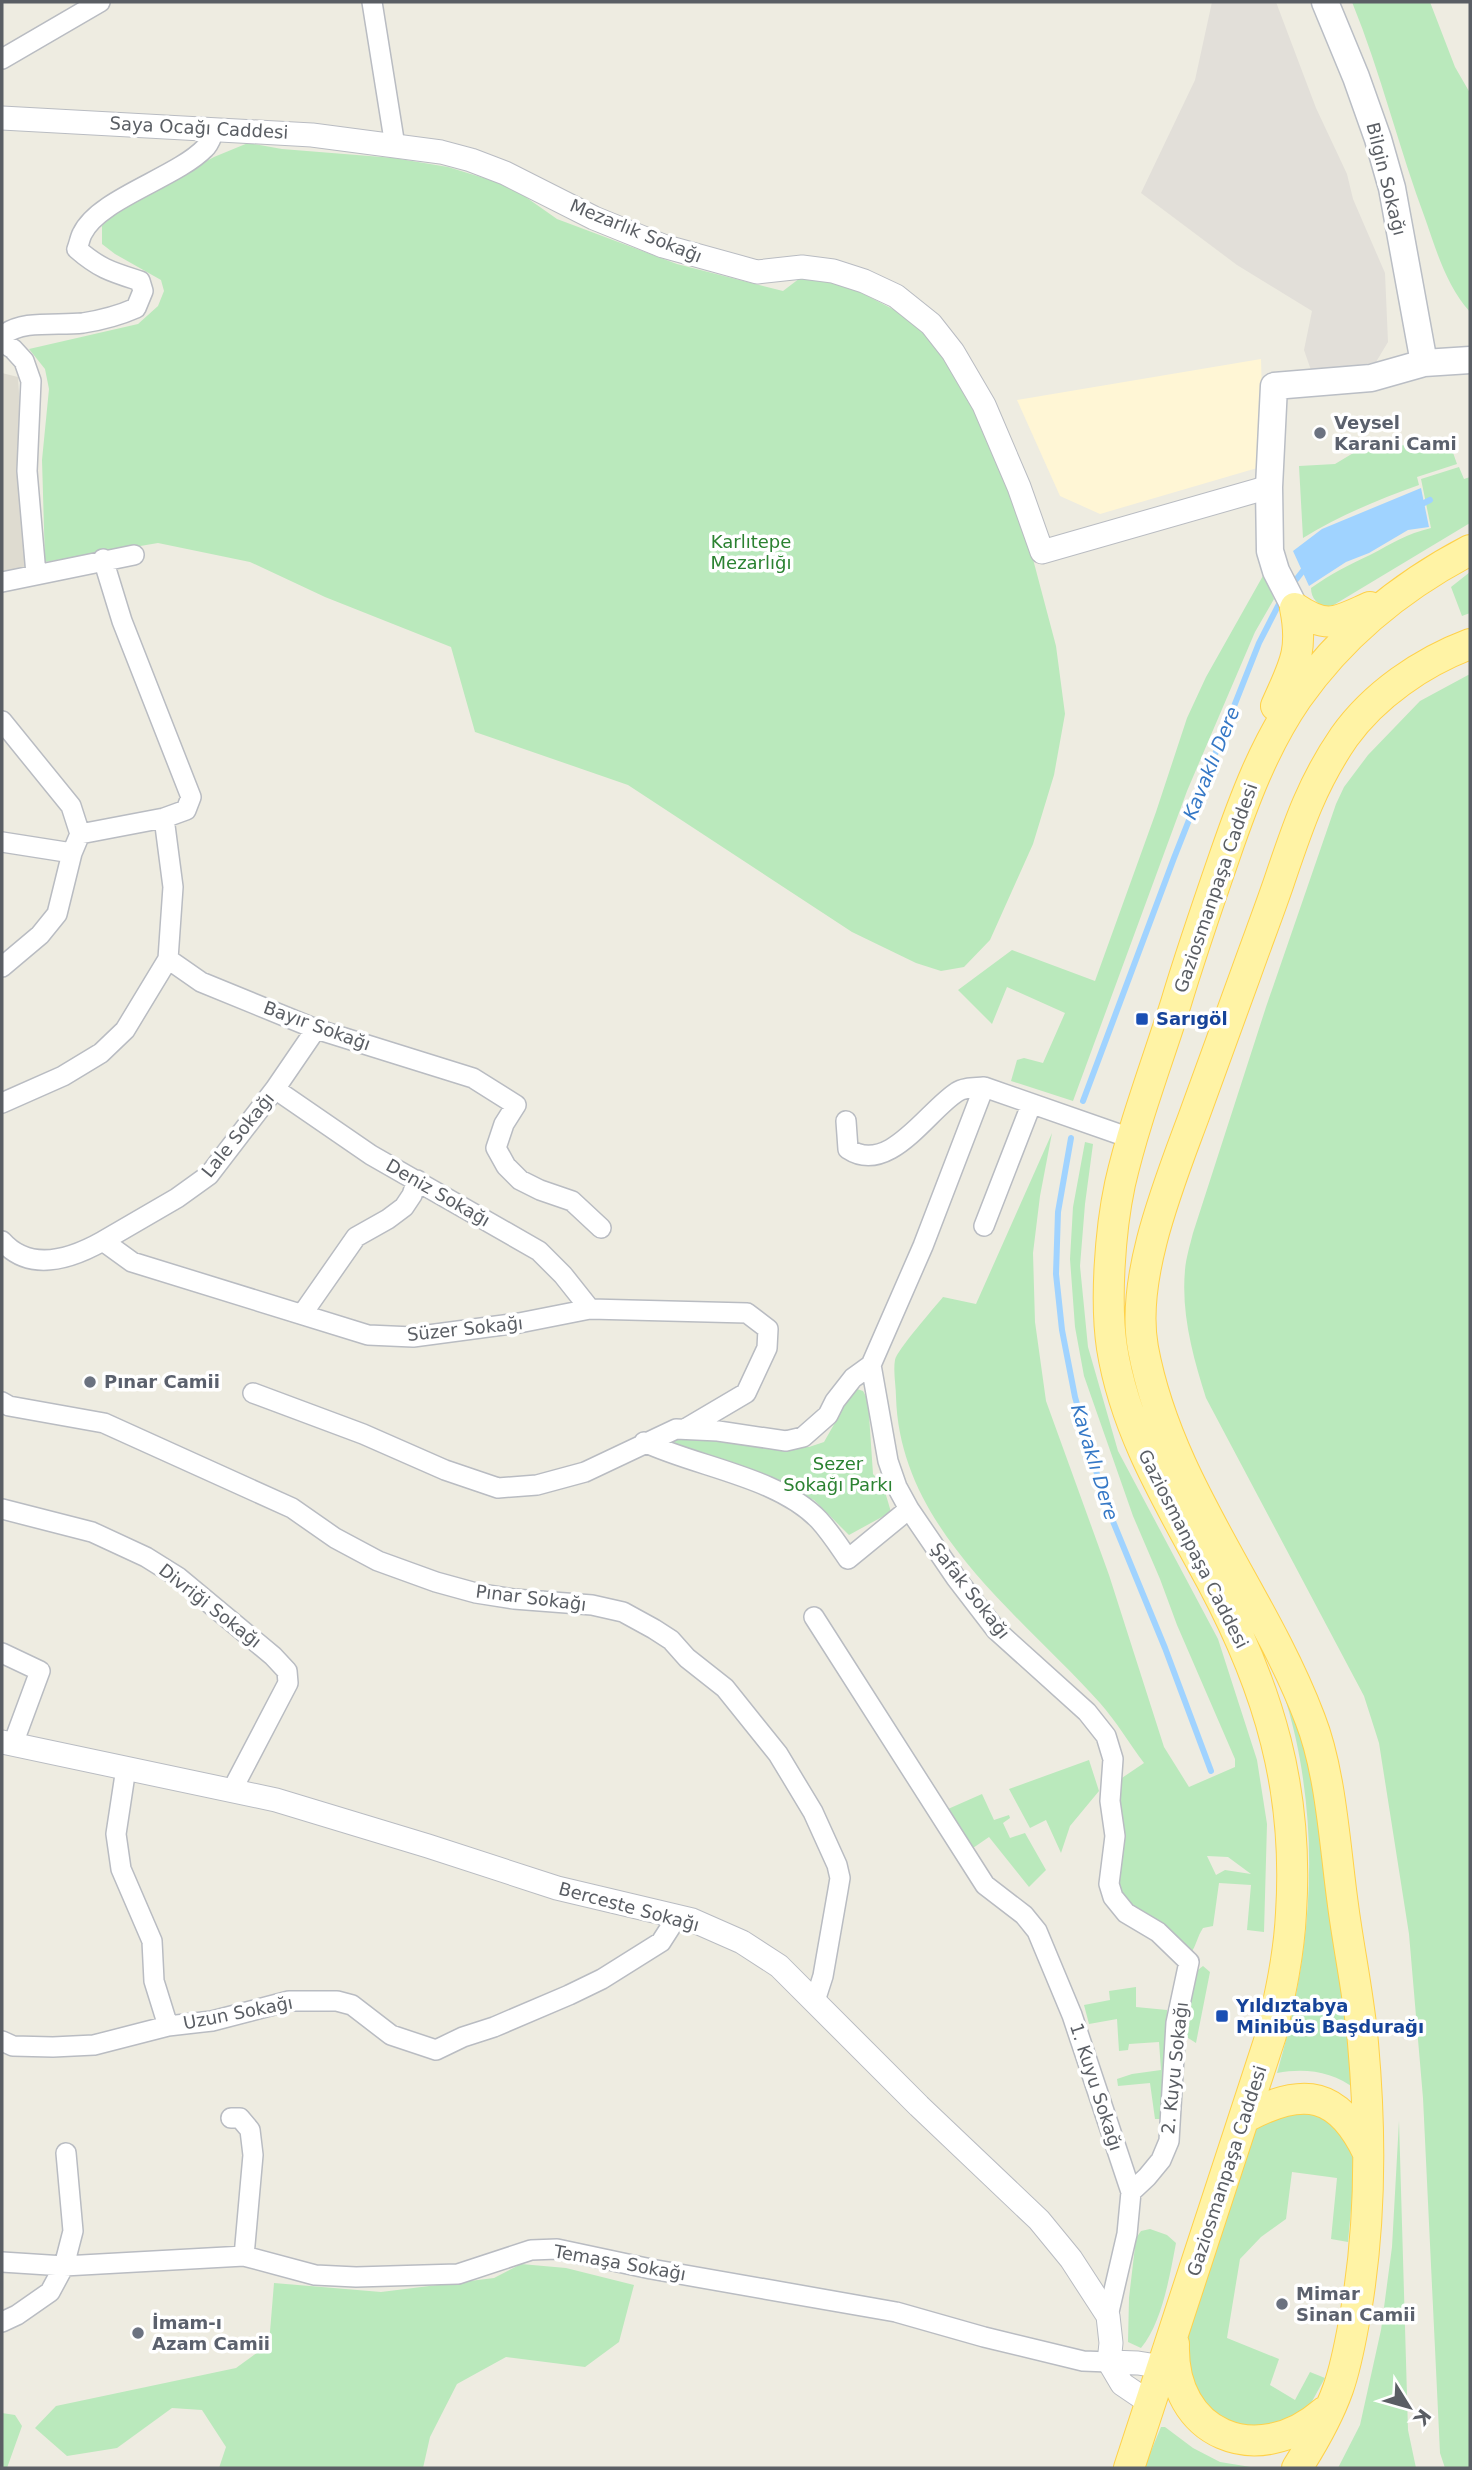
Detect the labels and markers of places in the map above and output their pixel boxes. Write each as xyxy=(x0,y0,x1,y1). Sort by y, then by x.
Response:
place label: Veysel Karani Cami xyxy=(1334,412,1457,454)
marker: Veysel Karani Cami xyxy=(1312,425,1328,441)
place label: Sarıgöl xyxy=(1156,1008,1228,1029)
marker: Sarıgöl xyxy=(1134,1011,1150,1027)
place label: Pınar Camii xyxy=(104,1371,220,1392)
marker: Pınar Camii xyxy=(82,1374,98,1390)
place label: Yıldıztabya Minibüs Başdurağı xyxy=(1235,1995,1424,2037)
marker: Yıldıztabya Minibüs Başdurağı xyxy=(1214,2008,1230,2024)
place label: Mimar Sinan Camii xyxy=(1296,2283,1416,2325)
marker: Mimar Sinan Camii xyxy=(1274,2296,1290,2312)
place label: İmam-ı Azam Camii xyxy=(152,2312,270,2354)
marker: İmam-ı Azam Camii xyxy=(130,2325,146,2341)

